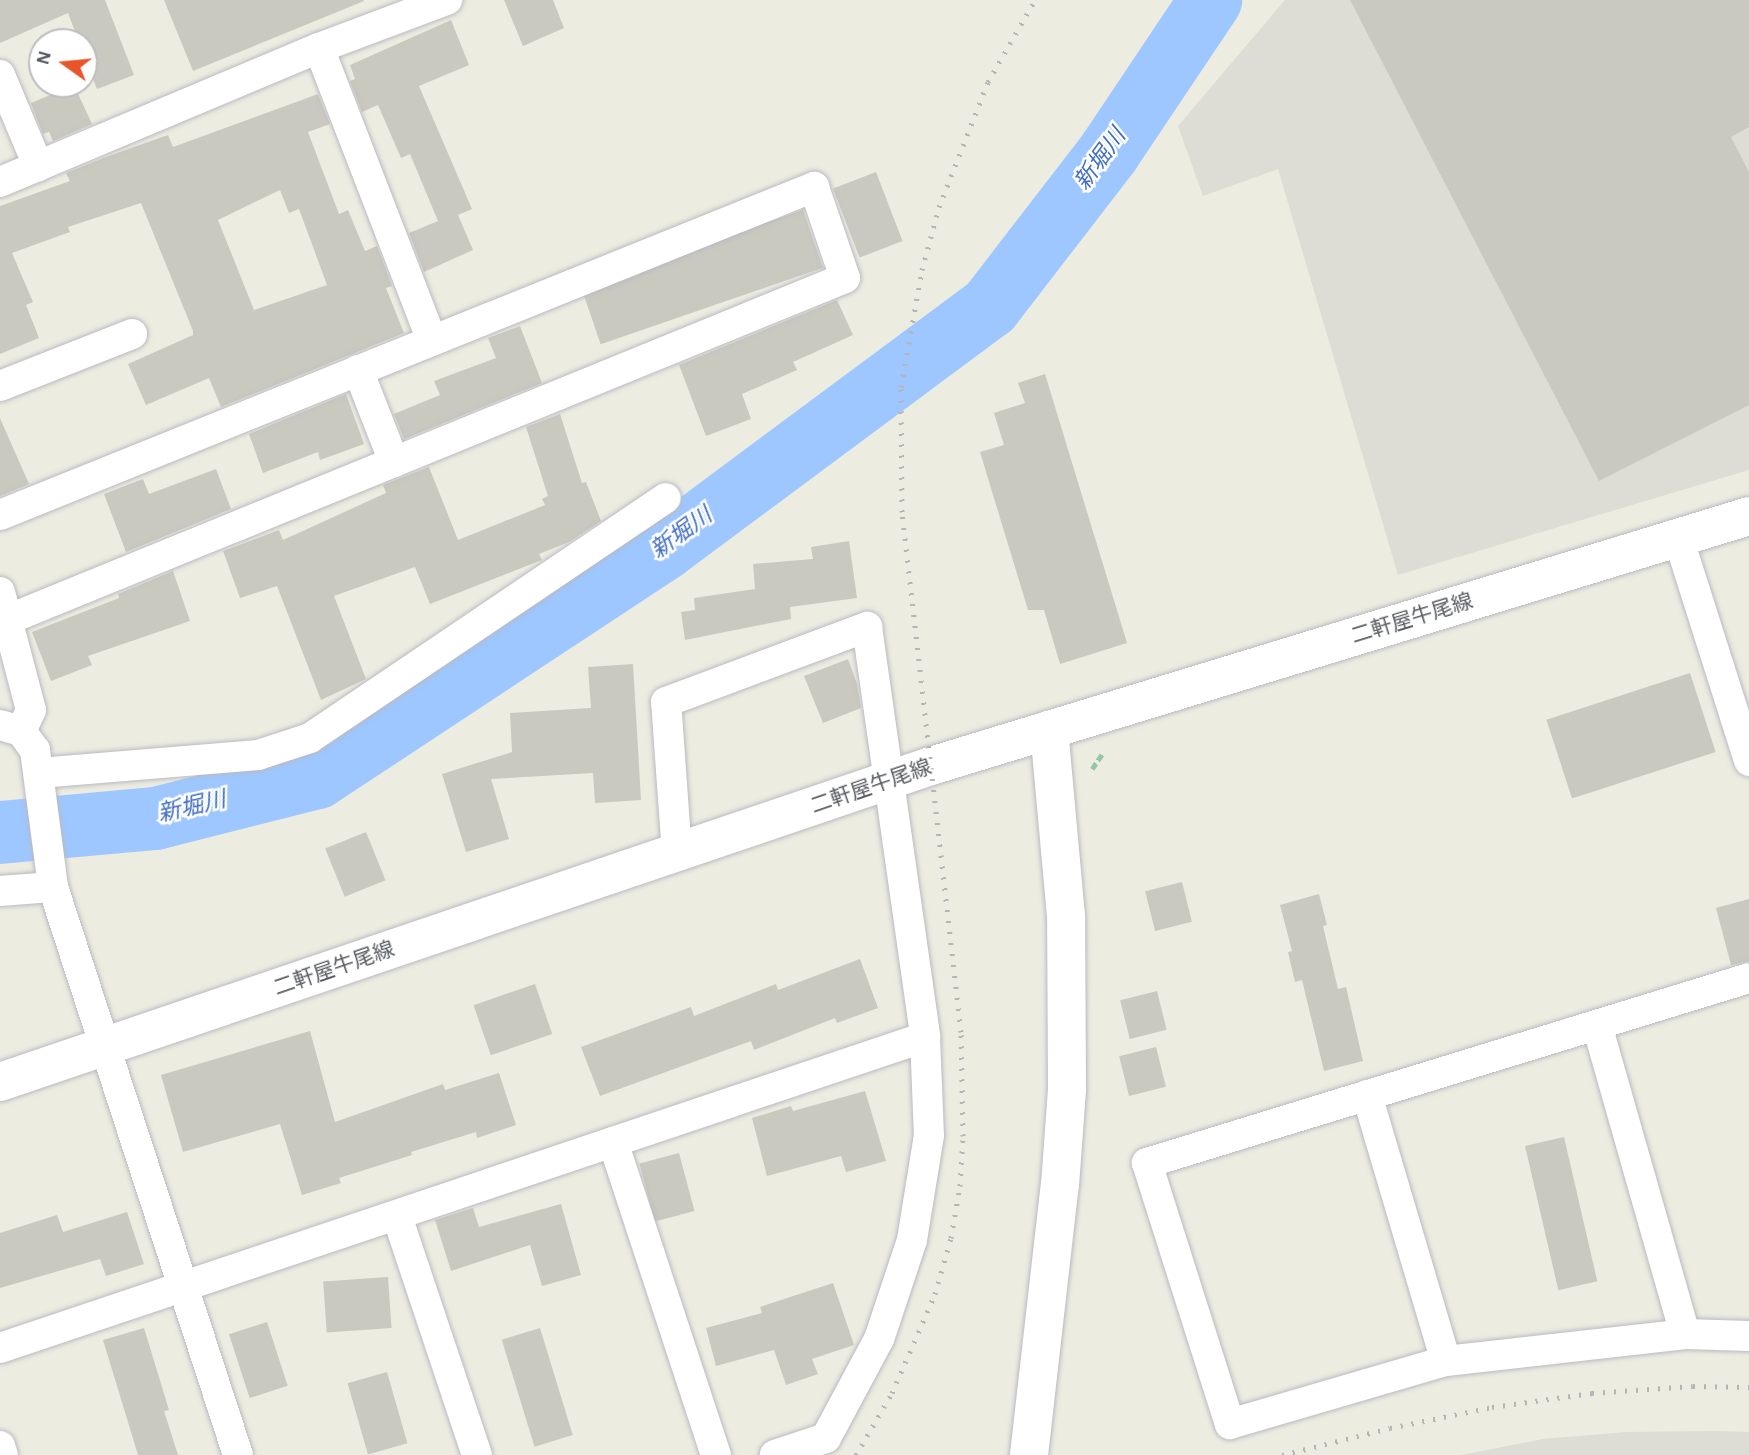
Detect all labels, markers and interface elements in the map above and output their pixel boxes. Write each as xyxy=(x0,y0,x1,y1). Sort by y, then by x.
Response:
north arrow xyxy=(28,28,98,98)
text: N xyxy=(33,49,55,67)
water label: 新堀川 xyxy=(1070,124,1132,196)
water label: 新堀川 xyxy=(646,503,718,565)
street label: 二軒屋牛尾線 xyxy=(1348,589,1476,649)
street label: 二軒屋牛尾線 xyxy=(807,755,935,819)
water label: 新堀川 xyxy=(155,787,229,829)
street label: 二軒屋牛尾線 xyxy=(270,937,398,1001)

